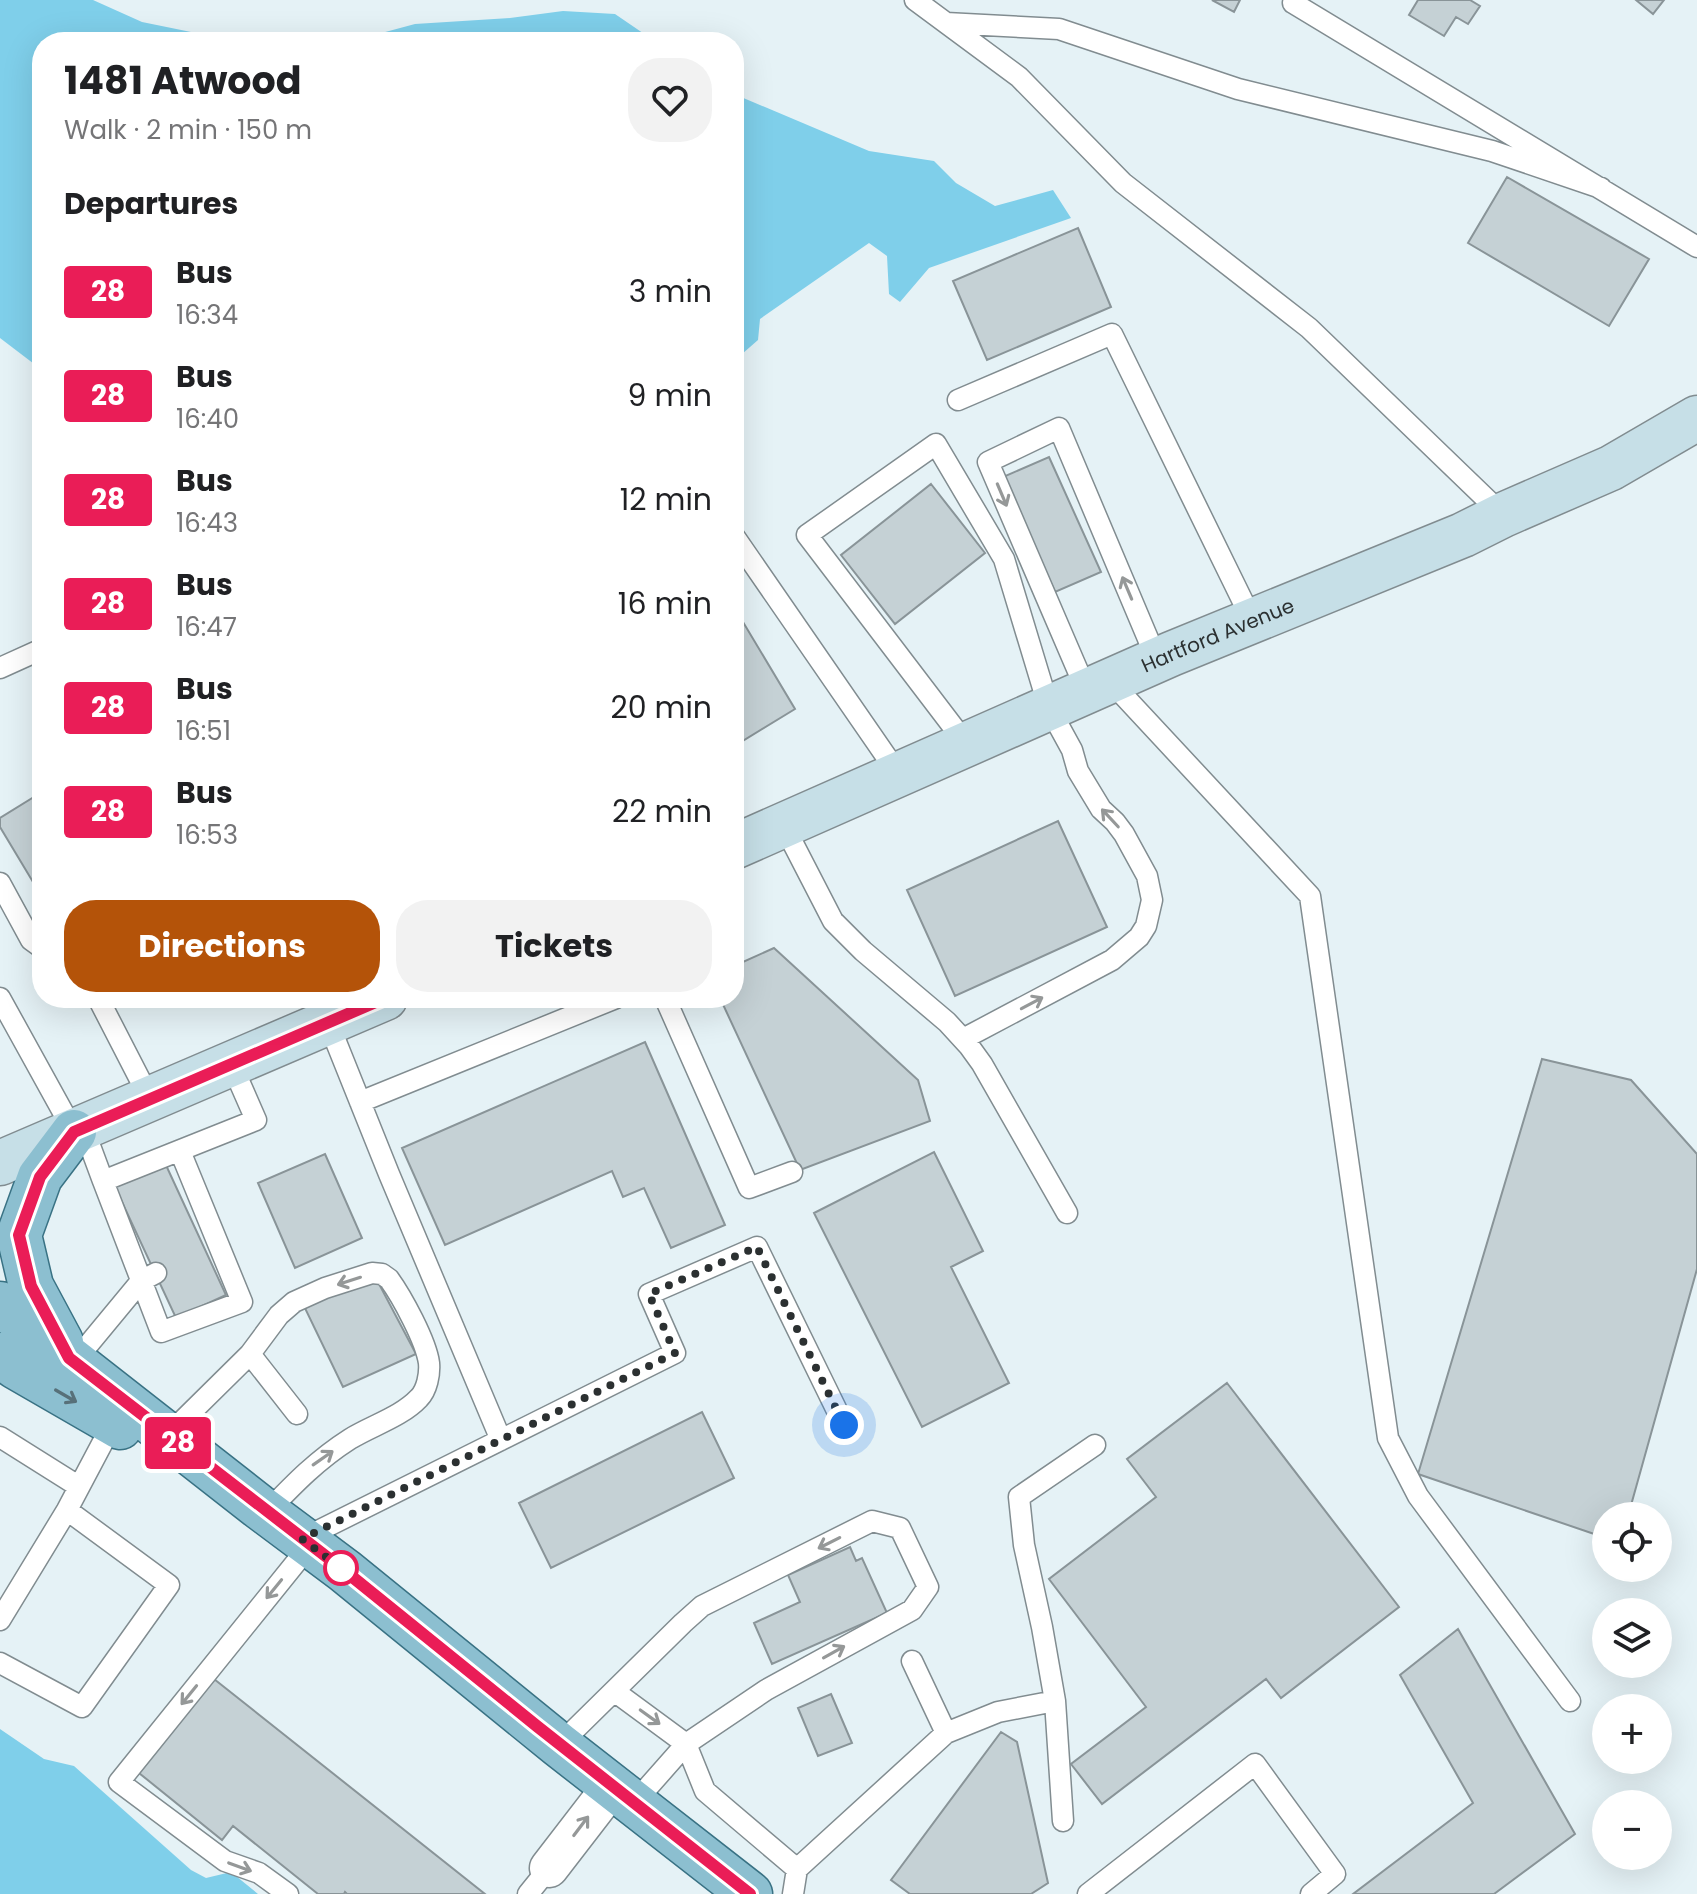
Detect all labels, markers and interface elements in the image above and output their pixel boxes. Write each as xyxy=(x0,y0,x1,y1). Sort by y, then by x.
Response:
text: 1481 Atwood xyxy=(64,54,302,107)
button: heart xyxy=(628,58,712,142)
text: Walk · 2 min · 150 m xyxy=(64,112,312,148)
text: Departures xyxy=(64,182,238,225)
text: Bus xyxy=(176,251,233,294)
text: 3 min xyxy=(629,270,712,313)
text: 28 xyxy=(91,272,125,311)
text: 16:34 xyxy=(176,297,238,333)
text: Bus xyxy=(176,355,233,398)
text: 9 min xyxy=(628,374,712,417)
text: 28 xyxy=(91,376,125,415)
text: 16:40 xyxy=(176,401,239,437)
text: Bus xyxy=(176,459,233,502)
text: 12 min xyxy=(620,478,712,521)
text: 28 xyxy=(91,480,125,519)
one-way arrow xyxy=(995,483,1010,507)
text: 16:43 xyxy=(176,505,238,541)
text: Bus xyxy=(176,563,233,606)
one-way arrow xyxy=(1118,576,1133,601)
text: 16 min xyxy=(618,582,712,625)
text: 28 xyxy=(91,584,125,623)
street label: Hartford Avenue xyxy=(1137,591,1298,679)
text: 16:47 xyxy=(176,609,237,645)
text: Bus xyxy=(176,667,233,710)
text: 20 min xyxy=(610,686,712,729)
text: 28 xyxy=(91,688,125,727)
text: 16:51 xyxy=(176,713,231,749)
text: Bus xyxy=(176,771,233,814)
text: 22 min xyxy=(612,790,712,833)
text: 28 xyxy=(91,792,125,831)
one-way arrow xyxy=(1100,808,1119,828)
text: 16:53 xyxy=(176,817,238,853)
button: Directions xyxy=(64,900,380,992)
button: Tickets xyxy=(396,900,712,992)
one-way arrow xyxy=(1019,994,1043,1010)
one-way arrow xyxy=(336,1274,362,1289)
one-way arrow xyxy=(54,1388,77,1404)
your location xyxy=(824,1405,864,1445)
line badge: 28 xyxy=(142,1417,214,1469)
text: 28 xyxy=(161,1423,195,1462)
one-way arrow xyxy=(311,1450,333,1466)
map controls xyxy=(1592,1502,1672,1870)
button: locate xyxy=(1592,1502,1672,1582)
one-way arrow xyxy=(817,1536,841,1551)
unlabelled marker xyxy=(324,1551,358,1585)
one-way arrow xyxy=(265,1578,283,1599)
button: layers xyxy=(1592,1598,1672,1678)
one-way arrow xyxy=(822,1644,845,1660)
one-way arrow xyxy=(180,1684,198,1705)
button: + xyxy=(1592,1694,1672,1774)
one-way arrow xyxy=(639,1709,660,1726)
button: − xyxy=(1592,1790,1672,1870)
one-way arrow xyxy=(573,1816,590,1837)
one-way arrow xyxy=(227,1860,252,1875)

